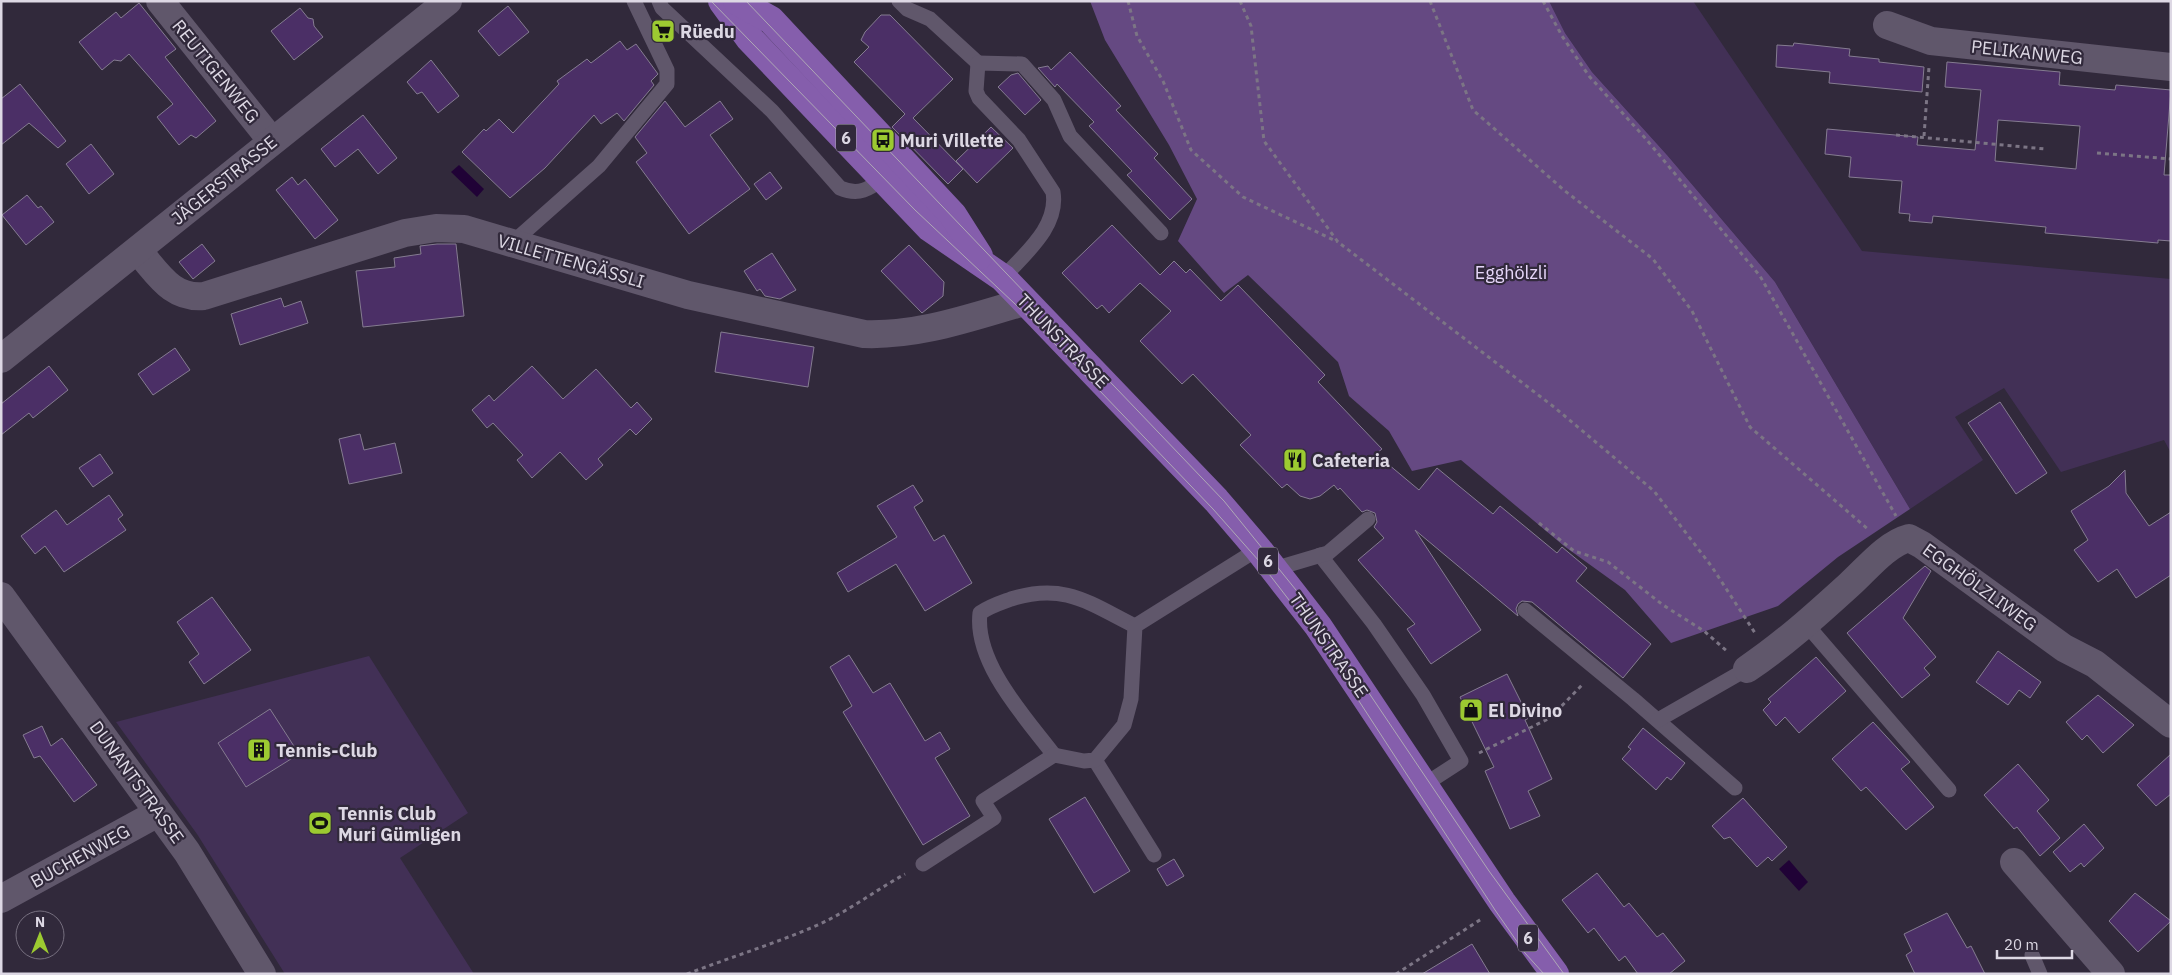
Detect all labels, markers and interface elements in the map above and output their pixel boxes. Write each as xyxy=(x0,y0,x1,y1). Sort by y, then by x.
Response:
street label: REUTIGENWEG xyxy=(167,15,265,127)
supermarket icon: Rüedu xyxy=(650,18,676,44)
place label: Rüedu xyxy=(680,20,735,43)
street label: PELIKANWEG xyxy=(1970,35,2084,69)
road number: 6 xyxy=(836,125,856,152)
bus stop icon: Muri Villette xyxy=(870,127,896,153)
place label: Muri Villette xyxy=(900,129,1004,152)
street label: JÄGERSTRASSE xyxy=(166,130,282,230)
street label: VILLETTENGÄSSLI xyxy=(495,229,647,293)
park label: Egghölzli xyxy=(1475,261,1547,284)
street label: THUNSTRASSE xyxy=(1012,289,1114,393)
restaurant icon: Cafeteria xyxy=(1282,447,1308,473)
place label: Cafeteria xyxy=(1312,449,1390,472)
street label: EGGHÖLZLIWEG xyxy=(1918,538,2042,636)
road number: 6 xyxy=(1258,548,1278,574)
street label: THUNSTRASSE xyxy=(1284,588,1374,702)
shop icon: El Divino xyxy=(1458,697,1484,723)
place label: El Divino xyxy=(1488,699,1562,722)
street label: DUNANTSTRASSE xyxy=(85,716,189,848)
building icon: Tennis-Club xyxy=(246,737,272,763)
place label: Tennis-Club xyxy=(276,739,378,762)
place label: Tennis Club Muri Gümligen xyxy=(338,802,461,846)
sports icon: Tennis Club Muri Gümligen xyxy=(307,810,333,836)
street label: BUCHENWEG xyxy=(26,819,134,893)
north arrow xyxy=(15,910,65,960)
text: N xyxy=(35,913,45,931)
road number: 6 xyxy=(1518,924,1538,951)
scale bar xyxy=(1997,928,2072,960)
text: 20 m xyxy=(2004,935,2039,954)

